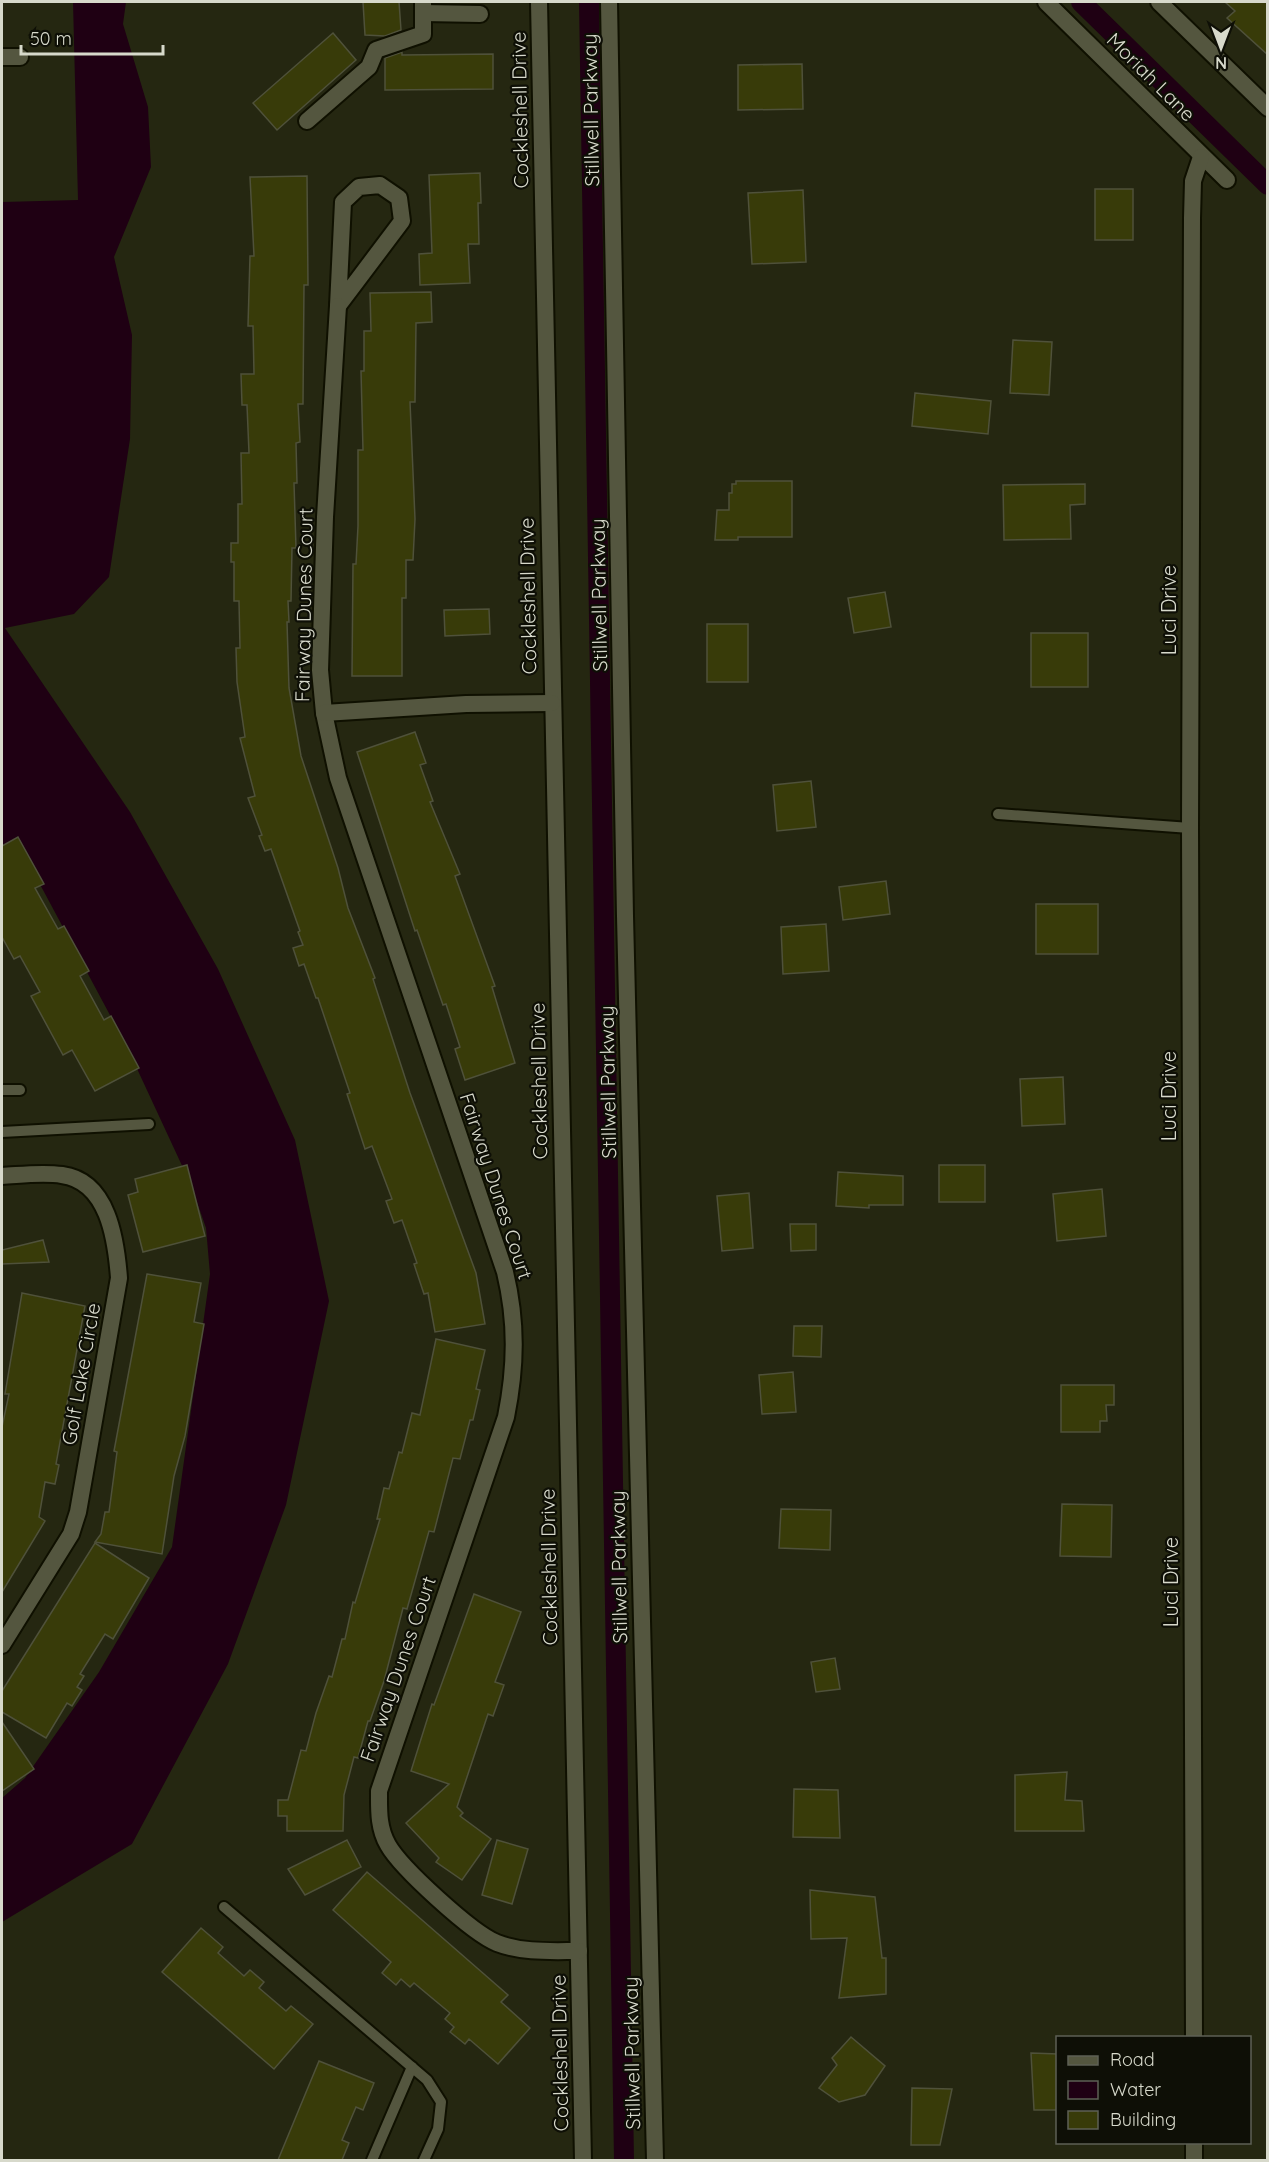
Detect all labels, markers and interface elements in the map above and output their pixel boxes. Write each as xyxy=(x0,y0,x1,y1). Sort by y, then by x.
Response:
scale bar xyxy=(21,18,164,56)
north arrow xyxy=(1191,18,1251,78)
text: 50 m xyxy=(30,27,72,50)
street label: Moriah Lane xyxy=(1102,27,1201,126)
street label: Cockleshell Drive xyxy=(506,31,533,189)
street label: Stillwell Parkway xyxy=(577,33,604,187)
text: N xyxy=(1215,53,1227,73)
street label: Fairway Dunes Court xyxy=(289,507,318,702)
street label: Cockleshell Drive xyxy=(514,517,541,675)
street label: Stillwell Parkway xyxy=(585,518,612,672)
street label: Luci Drive xyxy=(1156,565,1181,655)
street label: Cockleshell Drive xyxy=(525,1002,552,1160)
street label: Stillwell Parkway xyxy=(594,1005,621,1159)
street label: Luci Drive xyxy=(1156,1051,1181,1141)
street label: Fairway Dunes Court xyxy=(455,1089,538,1282)
street label: Golf Lake Circle xyxy=(56,1301,105,1447)
street label: Cockleshell Drive xyxy=(535,1488,562,1646)
street label: Stillwell Parkway xyxy=(605,1490,632,1644)
street label: Luci Drive xyxy=(1158,1537,1183,1627)
street label: Fairway Dunes Court xyxy=(354,1573,441,1765)
street label: Cockleshell Drive xyxy=(546,1974,573,2132)
street label: Stillwell Parkway xyxy=(618,1976,645,2130)
legend xyxy=(1056,2036,1251,2144)
text: Road xyxy=(1110,2048,1155,2071)
text: Water xyxy=(1110,2078,1161,2101)
text: Building xyxy=(1110,2108,1176,2131)

